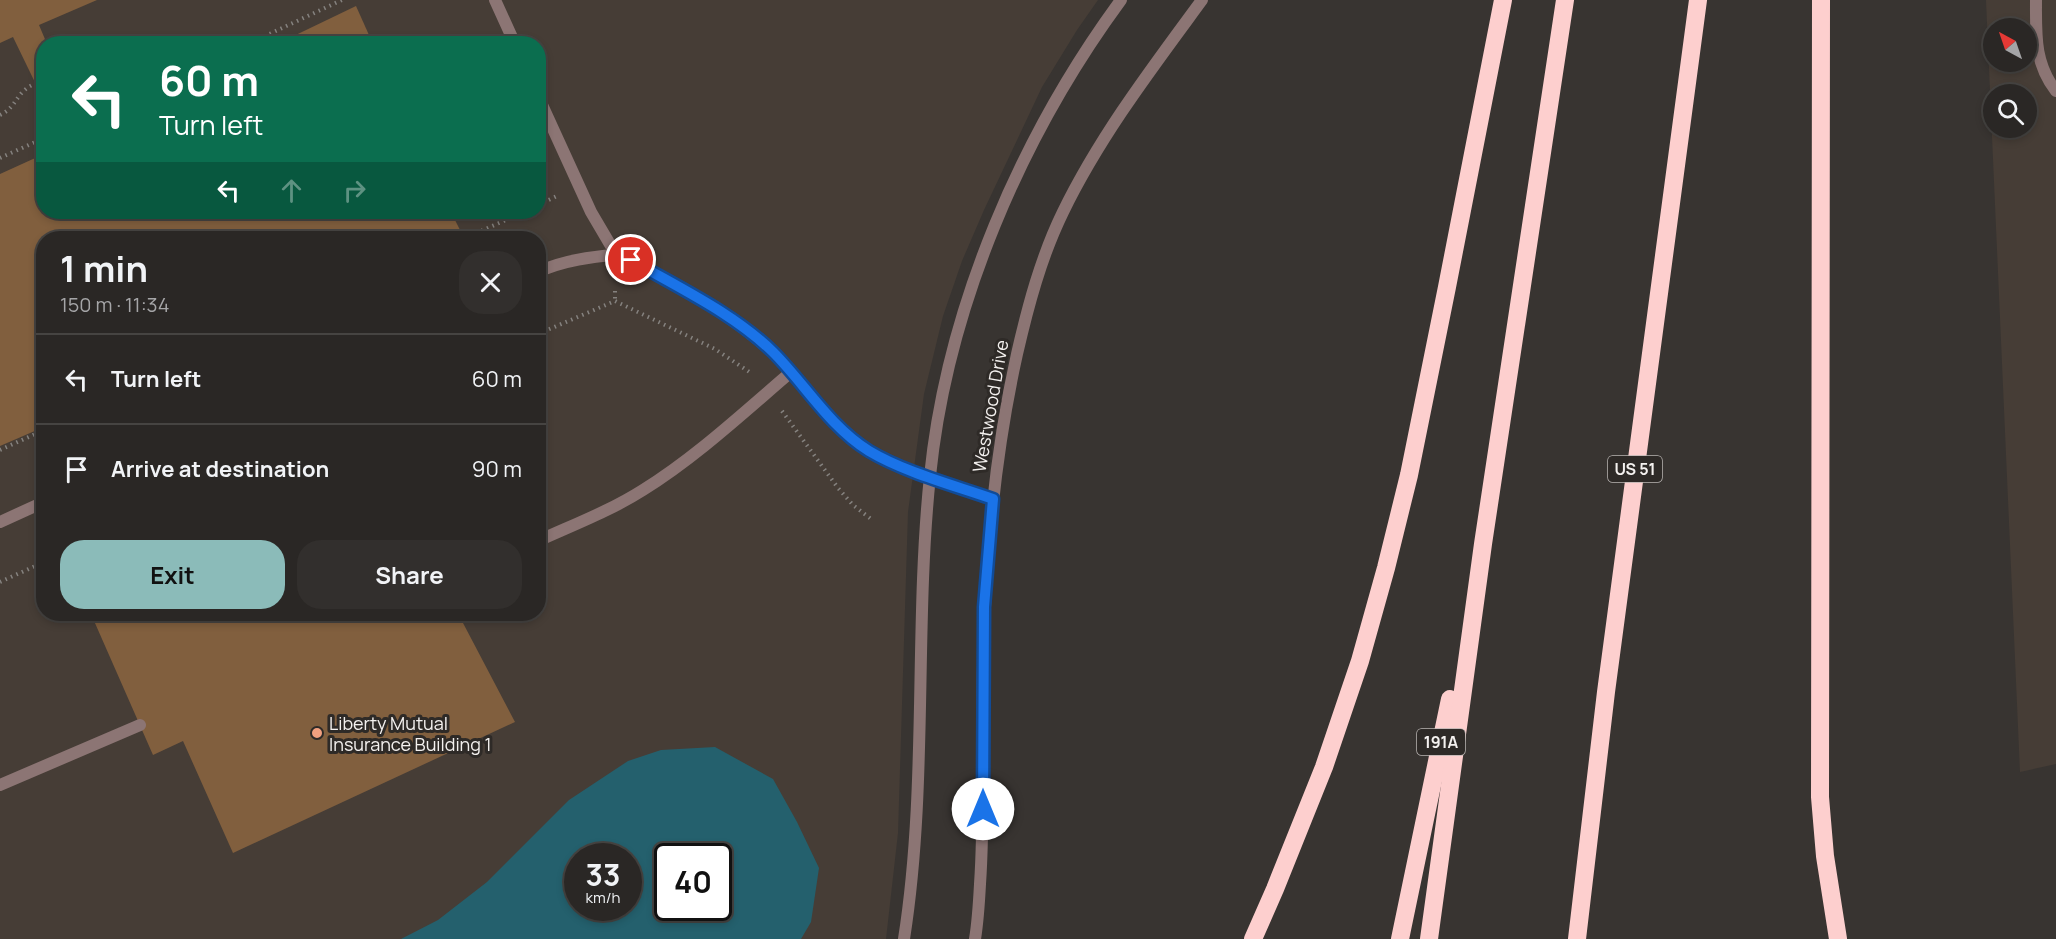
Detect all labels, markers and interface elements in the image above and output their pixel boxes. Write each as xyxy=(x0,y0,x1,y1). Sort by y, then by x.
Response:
north arrow xyxy=(1983,18,2037,72)
map controls xyxy=(1983,18,2037,138)
text: 60 m xyxy=(159,51,259,109)
icon: left xyxy=(60,60,138,138)
button: search xyxy=(1983,84,2037,138)
text: Turn left xyxy=(159,106,263,143)
icon: left xyxy=(212,174,245,207)
icon: ahead xyxy=(275,174,308,207)
icon: right xyxy=(338,174,371,207)
pin xyxy=(605,234,656,285)
icon: arrive xyxy=(614,243,647,276)
text: 1 min xyxy=(60,244,148,293)
button: close xyxy=(459,251,522,314)
text: 150 m · 11:34 xyxy=(60,291,169,318)
street label: Westwood Drive xyxy=(967,338,1013,474)
icon: left xyxy=(60,363,93,396)
text: Turn left xyxy=(111,364,201,394)
text: 60 m xyxy=(472,364,522,394)
icon: arrive xyxy=(60,453,93,486)
text: Arrive at destination xyxy=(111,454,329,484)
text: 90 m xyxy=(472,454,522,484)
road number: US 51 xyxy=(1608,456,1662,482)
button: Exit xyxy=(60,540,285,609)
button: Share xyxy=(297,540,522,609)
place label: Liberty Mutual Insurance Building 1 xyxy=(329,711,492,756)
marker: Liberty Mutual Insurance Building 1 xyxy=(310,726,324,740)
road number: 191A xyxy=(1417,729,1465,755)
position arrow xyxy=(951,777,1015,841)
speed limit sign: 40 xyxy=(654,843,732,921)
text: 33 xyxy=(586,854,620,895)
text: km/h xyxy=(586,887,620,908)

